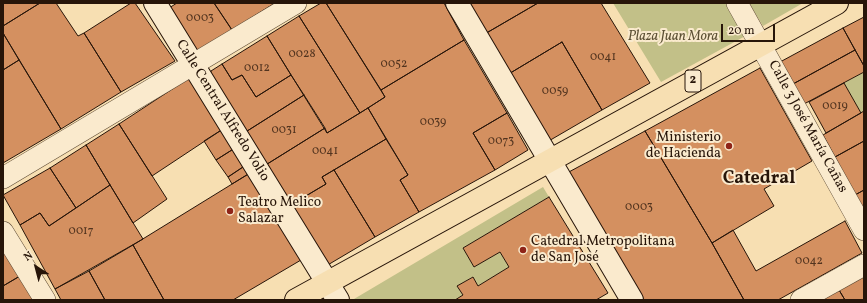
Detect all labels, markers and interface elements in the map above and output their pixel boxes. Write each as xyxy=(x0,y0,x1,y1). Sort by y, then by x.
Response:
house number: 0003 xyxy=(186,12,214,26)
scale bar xyxy=(723,16,777,42)
text: 20 m xyxy=(728,23,755,39)
park label: Plaza Juan Mora xyxy=(628,29,718,45)
street label: Calle Central Alfredo Volio xyxy=(172,37,272,185)
house number: 0028 xyxy=(288,48,316,62)
house number: 0041 xyxy=(590,51,616,65)
house number: 0052 xyxy=(381,58,407,72)
street label: Calle 3 José María Cañas xyxy=(764,58,850,196)
house number: 0012 xyxy=(244,62,270,76)
road number: 2 xyxy=(685,70,701,92)
house number: 0059 xyxy=(542,85,568,99)
house number: 0019 xyxy=(822,100,848,114)
house number: 0039 xyxy=(420,116,446,130)
house number: 0031 xyxy=(271,124,297,138)
place label: Ministerio de Hacienda xyxy=(646,130,721,162)
house number: 0073 xyxy=(488,135,514,149)
marker: Ministerio de Hacienda xyxy=(724,141,734,151)
house number: 0041 xyxy=(312,145,338,159)
district label: Catedral xyxy=(723,169,795,191)
place label: Teatro Melico Salazar xyxy=(238,195,321,228)
house number: 0003 xyxy=(625,201,653,215)
marker: Teatro Melico Salazar xyxy=(225,206,235,216)
house number: 0017 xyxy=(68,225,94,239)
place label: Catedral Metropolitana de San José xyxy=(531,234,675,266)
marker: Catedral Metropolitana de San José xyxy=(518,245,528,255)
north arrow xyxy=(16,247,56,287)
text: N xyxy=(21,248,36,265)
house number: 0042 xyxy=(795,255,823,269)

